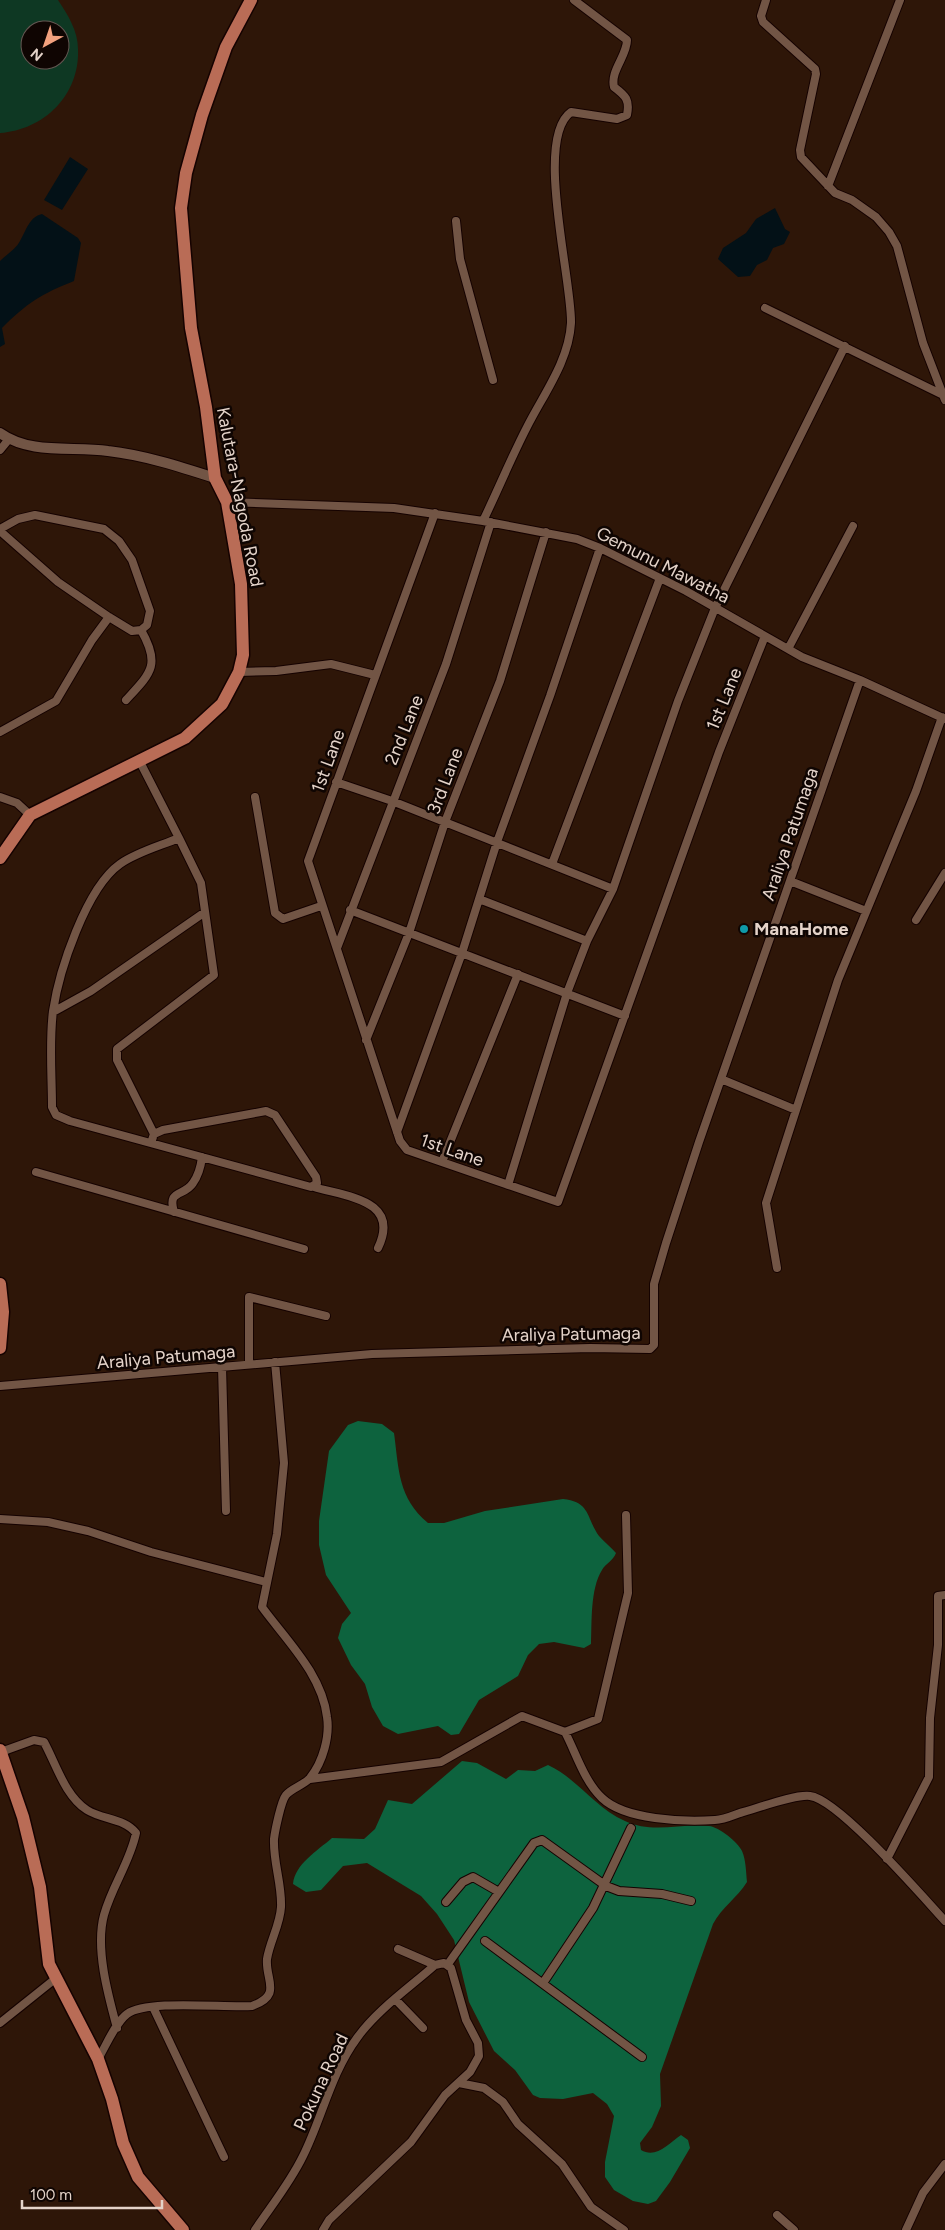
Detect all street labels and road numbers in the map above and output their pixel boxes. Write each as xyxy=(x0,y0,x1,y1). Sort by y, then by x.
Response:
street label: Kalutara-Nagoda Road xyxy=(212,405,268,589)
street label: Gemunu Mawatha xyxy=(593,522,733,608)
street label: 1st Lane xyxy=(702,664,747,733)
street label: 2nd Lane xyxy=(380,692,428,768)
street label: 1st Lane xyxy=(306,726,350,796)
street label: 3rd Lane xyxy=(422,745,468,817)
street label: Araliya Patumaga xyxy=(757,765,823,903)
street label: 1st Lane xyxy=(417,1129,487,1171)
street label: Araliya Patumaga xyxy=(501,1322,641,1346)
street label: Araliya Patumaga xyxy=(96,1340,236,1374)
street label: Pokuna Road xyxy=(289,2030,353,2134)

